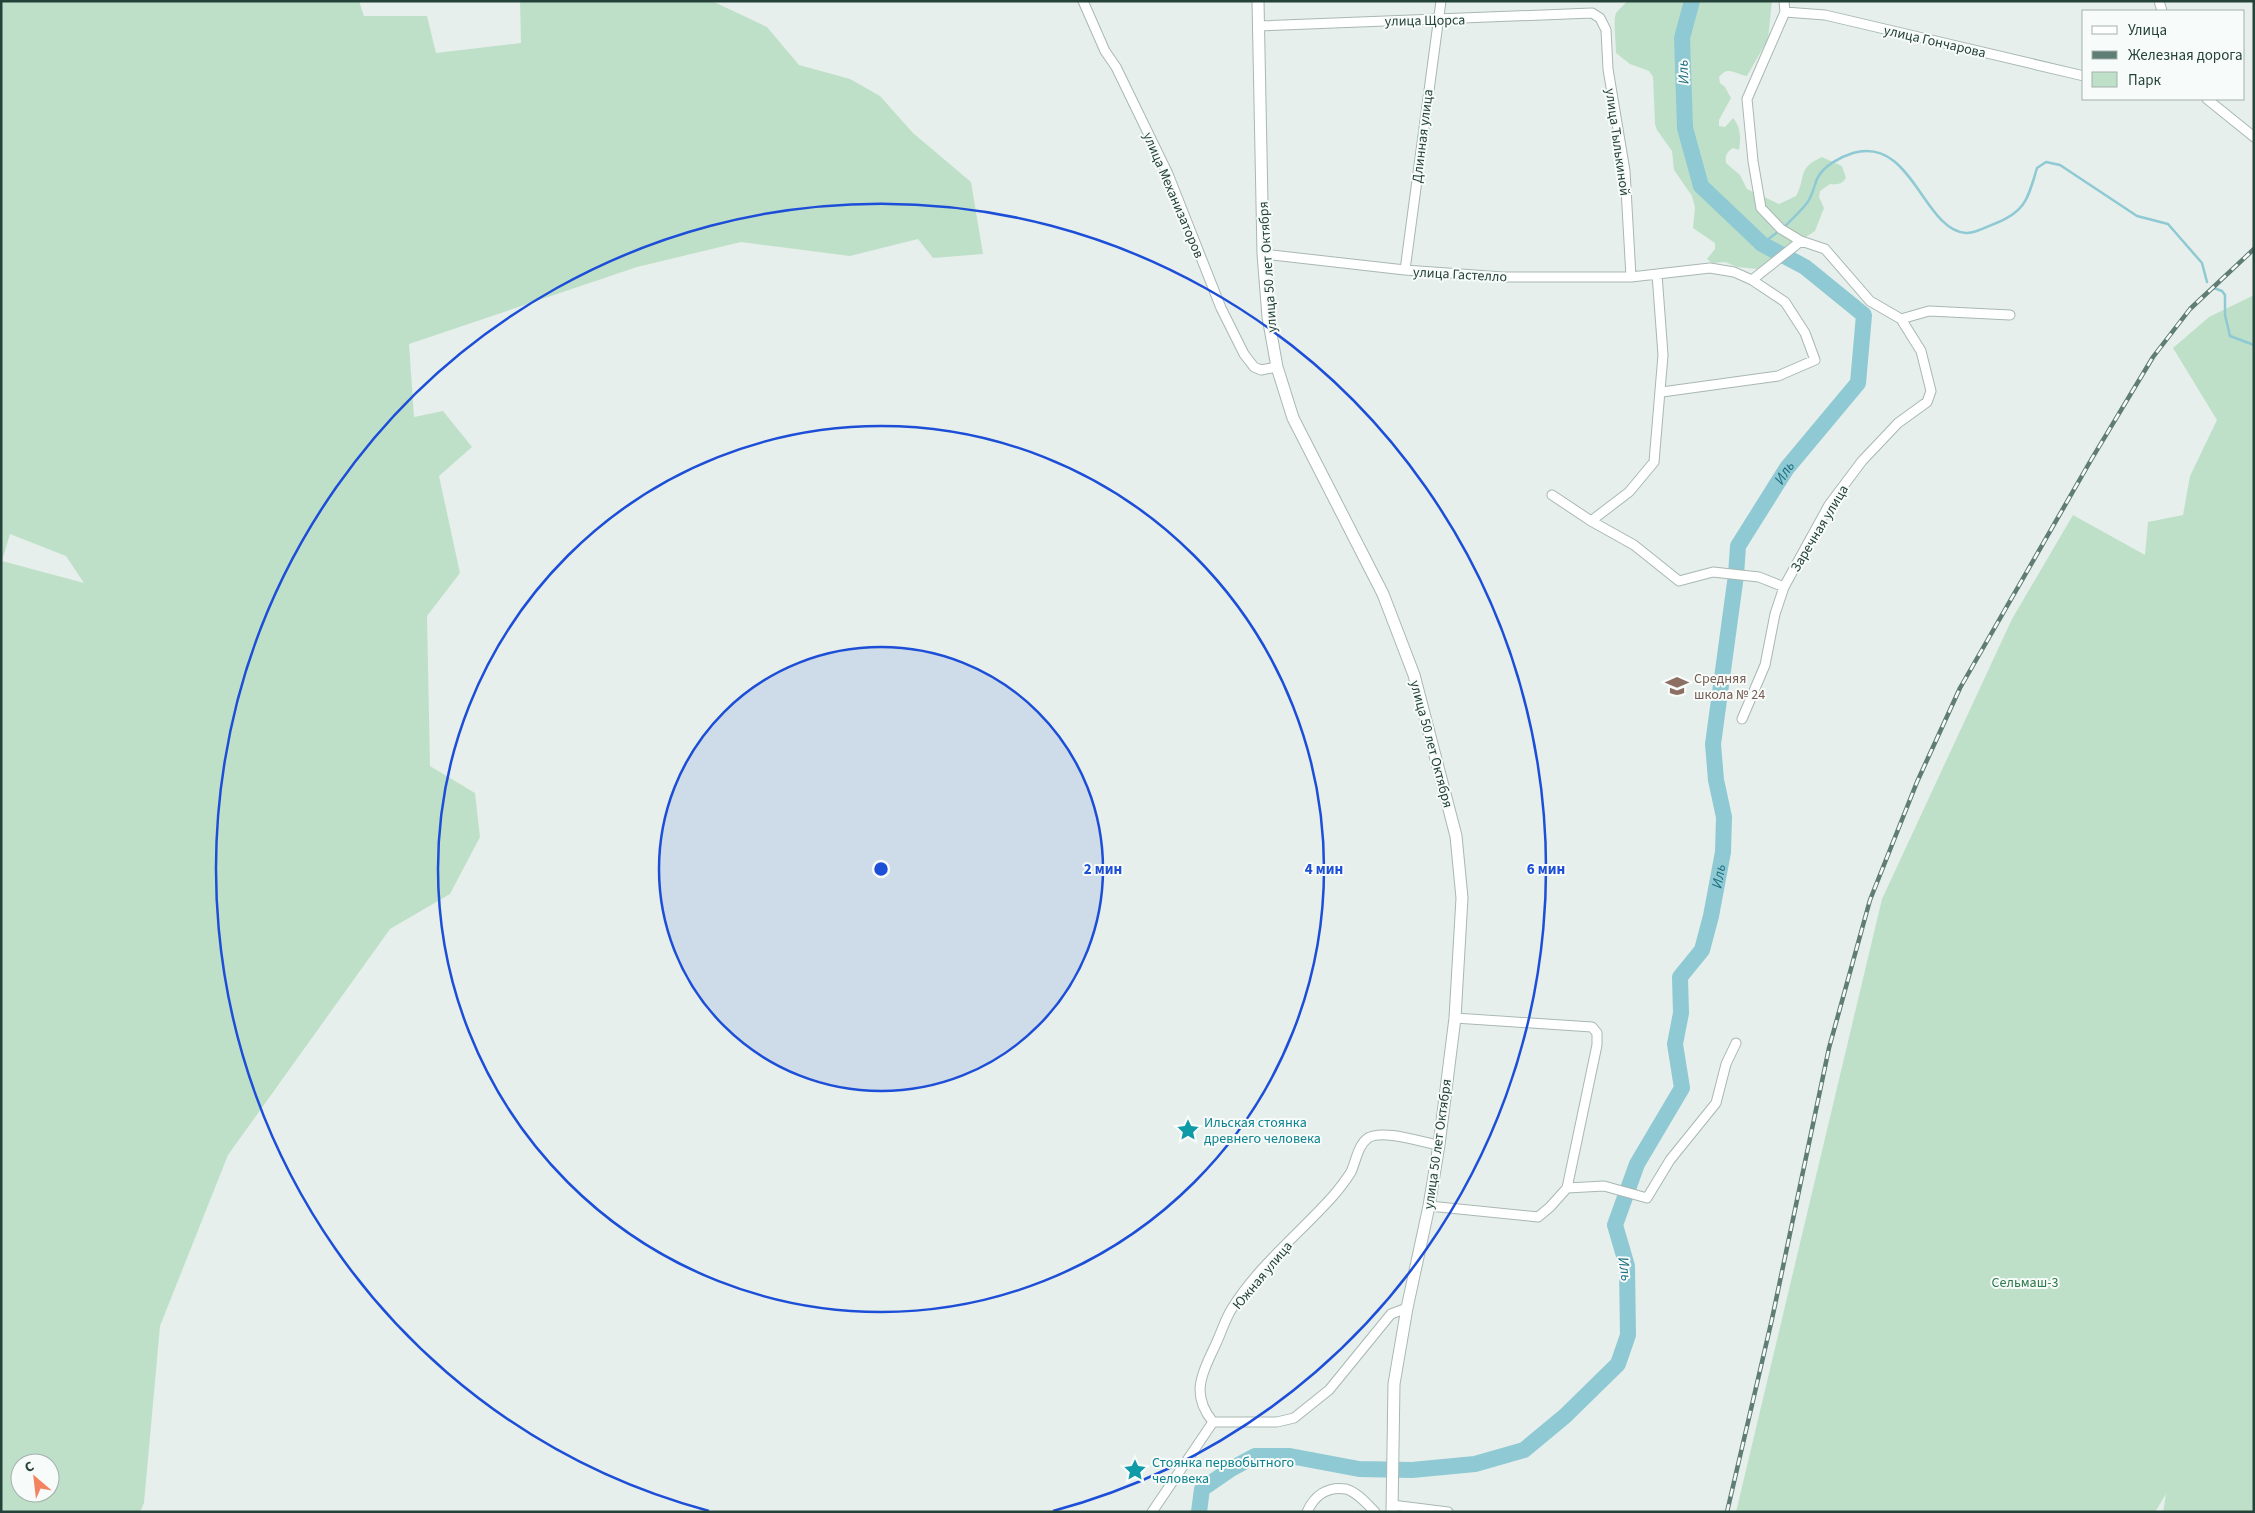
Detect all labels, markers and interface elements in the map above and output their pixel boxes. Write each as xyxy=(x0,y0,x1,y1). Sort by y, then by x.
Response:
street label: улица Щорса xyxy=(1385,10,1465,32)
legend xyxy=(2082,10,2245,100)
text: Улица xyxy=(2128,20,2167,41)
street label: улица Гончарова xyxy=(1882,21,1988,63)
text: Железная дорога xyxy=(2128,45,2243,66)
water label: Иль xyxy=(1673,59,1694,84)
text: Парк xyxy=(2128,70,2162,91)
street label: улица Тылькиной xyxy=(1600,87,1634,197)
street label: Длинная улица xyxy=(1407,88,1439,184)
street label: улица Механизаторов xyxy=(1137,129,1209,261)
street label: улица 50 лет Октября xyxy=(1253,201,1283,333)
street label: улица Гастелло xyxy=(1412,263,1507,287)
water label: Иль xyxy=(1769,456,1800,489)
street label: Заречная улица xyxy=(1786,481,1854,576)
place label: Средняя школа № 24 xyxy=(1694,669,1765,705)
school or university icon: Средняя школа № 24 xyxy=(1664,673,1690,699)
street label: улица 50 лет Октября xyxy=(1404,678,1458,810)
text: 2 мин xyxy=(1084,859,1122,880)
text: 4 мин xyxy=(1305,859,1343,880)
text: 6 мин xyxy=(1527,859,1565,880)
centre of rings xyxy=(872,860,890,878)
water label: Иль xyxy=(1706,862,1732,890)
street label: улица 50 лет Октября xyxy=(1419,1078,1457,1211)
place label: Ильская стоянка древнего человека xyxy=(1204,1113,1321,1149)
place icon: Ильская стоянка древнего человека xyxy=(1175,1117,1201,1143)
street label: Южная улица xyxy=(1228,1237,1297,1314)
water label: Иль xyxy=(1612,1256,1637,1283)
park label: Сельмаш-3 xyxy=(1992,1273,2059,1293)
north arrow xyxy=(10,1453,60,1503)
place label: Стоянка первобытного человека xyxy=(1152,1453,1294,1489)
text: С xyxy=(21,1457,38,1478)
place icon: Стоянка первобытного человека xyxy=(1122,1457,1148,1483)

